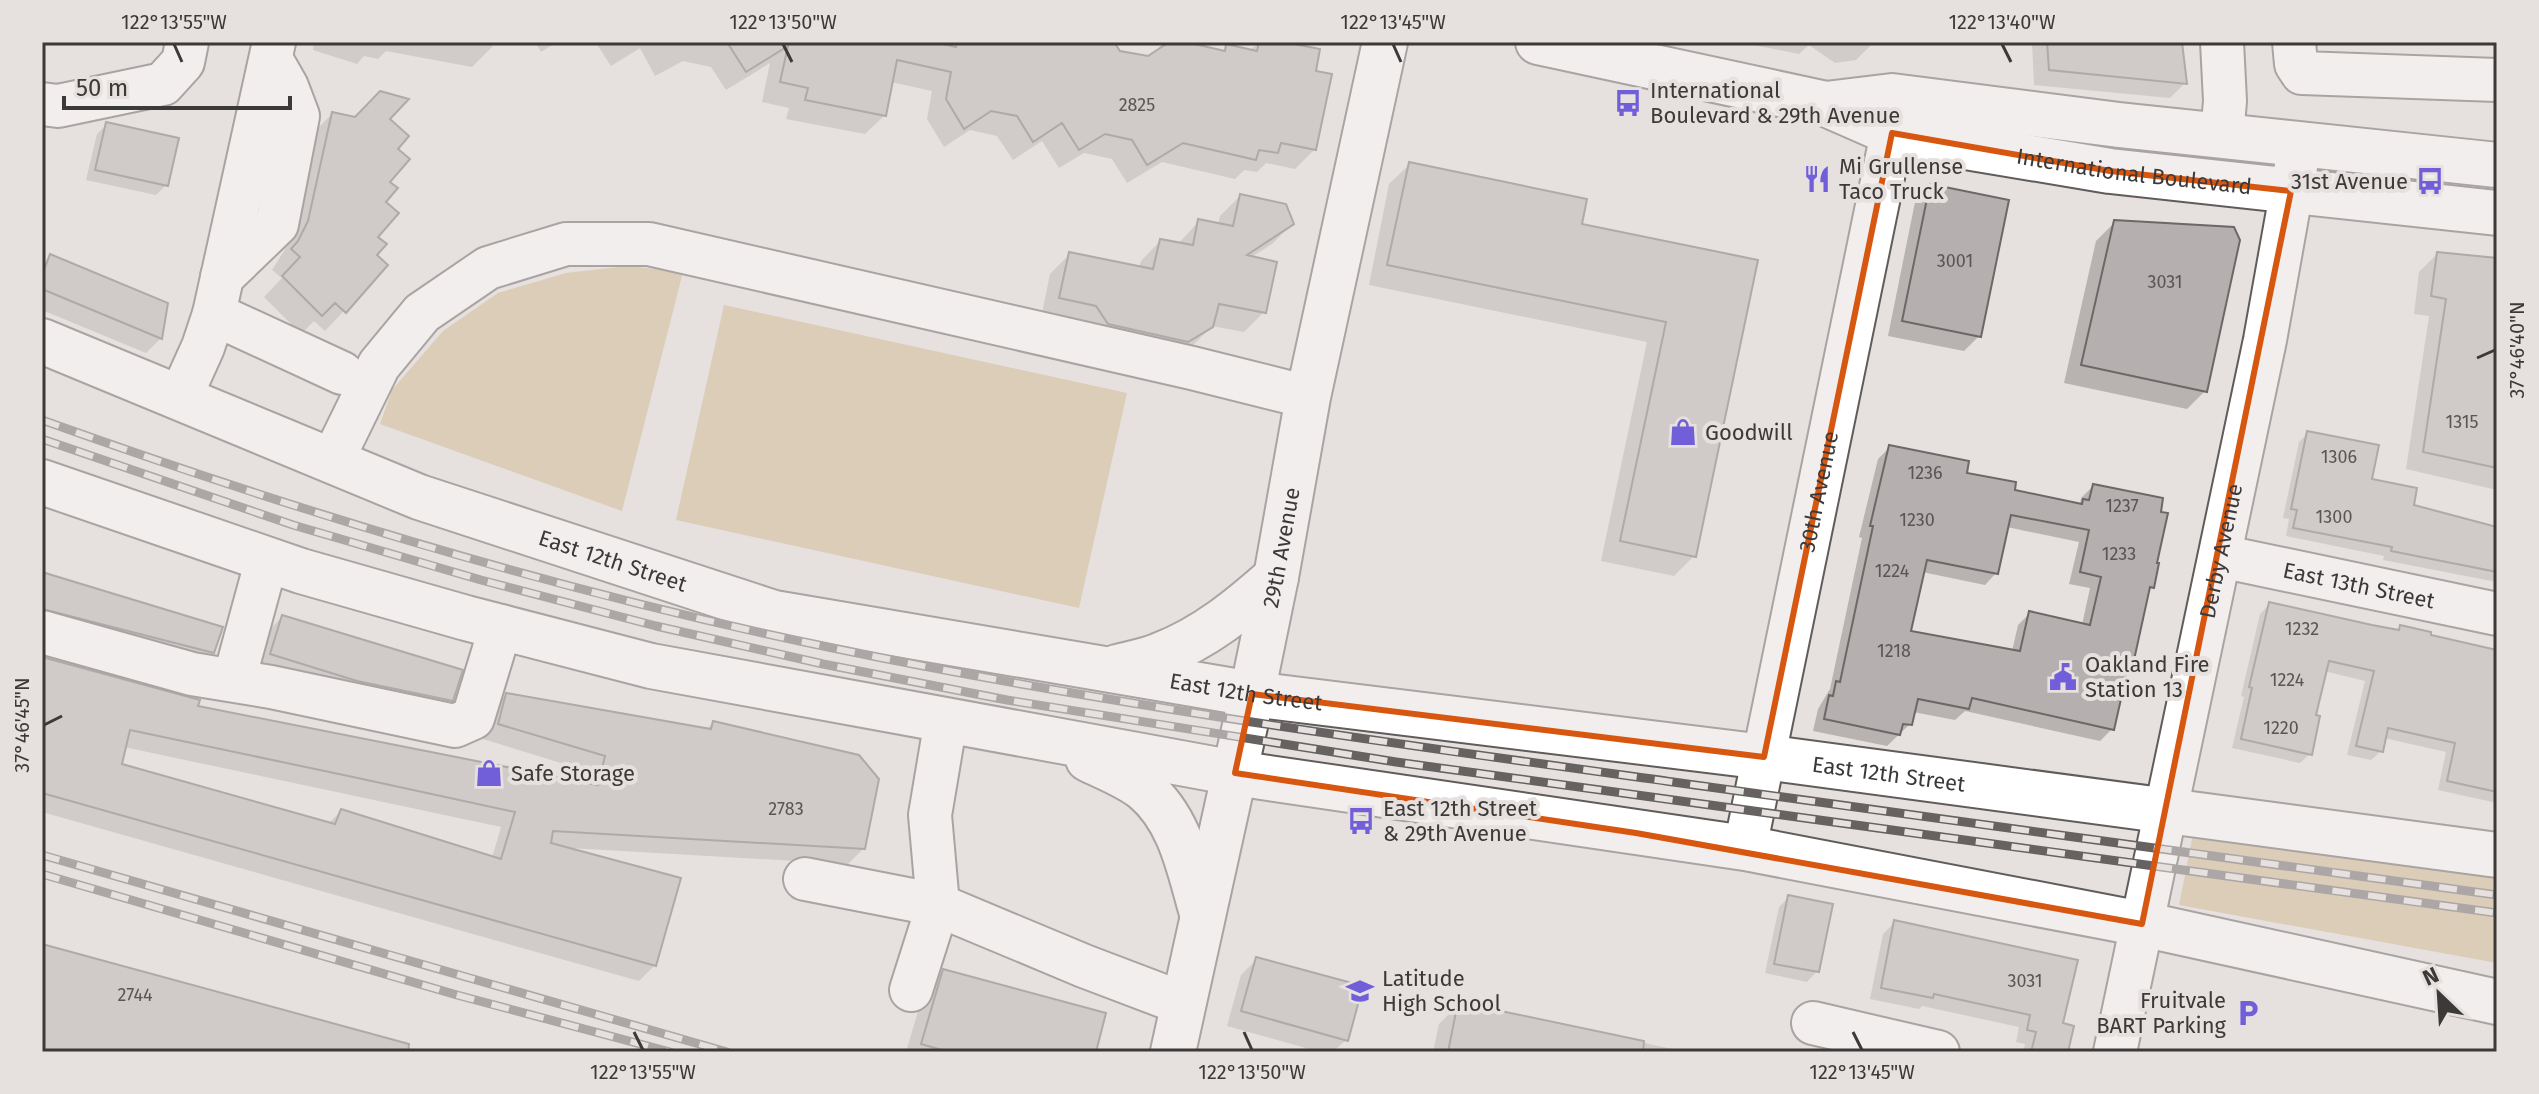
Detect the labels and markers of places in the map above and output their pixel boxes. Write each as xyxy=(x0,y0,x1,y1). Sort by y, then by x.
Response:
place label: International Boulevard & 29th Avenue xyxy=(1650,77,1900,129)
bus stop icon: International Boulevard & 29th Avenue xyxy=(1613,88,1643,118)
place label: Mi Grullense Taco Truck xyxy=(1839,153,1963,205)
restaurant icon: Mi Grullense Taco Truck xyxy=(1802,164,1832,194)
bus stop icon: 31st Avenue xyxy=(2415,166,2445,196)
place label: 31st Avenue xyxy=(2291,168,2408,195)
shop icon: Goodwill xyxy=(1668,417,1698,447)
place label: Goodwill xyxy=(1705,419,1793,446)
place label: Oakland Fire Station 13 xyxy=(2085,651,2209,703)
public building icon: Oakland Fire Station 13 xyxy=(2048,662,2078,692)
shop icon: Safe Storage xyxy=(474,758,504,788)
place label: Safe Storage xyxy=(511,760,635,787)
place label: East 12th Street & 29th Avenue xyxy=(1383,795,1537,847)
bus stop icon: East 12th Street & 29th Avenue xyxy=(1346,806,1376,836)
place label: Latitude High School xyxy=(1382,965,1501,1017)
school or university icon: Latitude High School xyxy=(1345,976,1375,1006)
place label: Fruitvale BART Parking xyxy=(2096,987,2227,1039)
parking icon: Fruitvale BART Parking xyxy=(2233,998,2263,1028)

